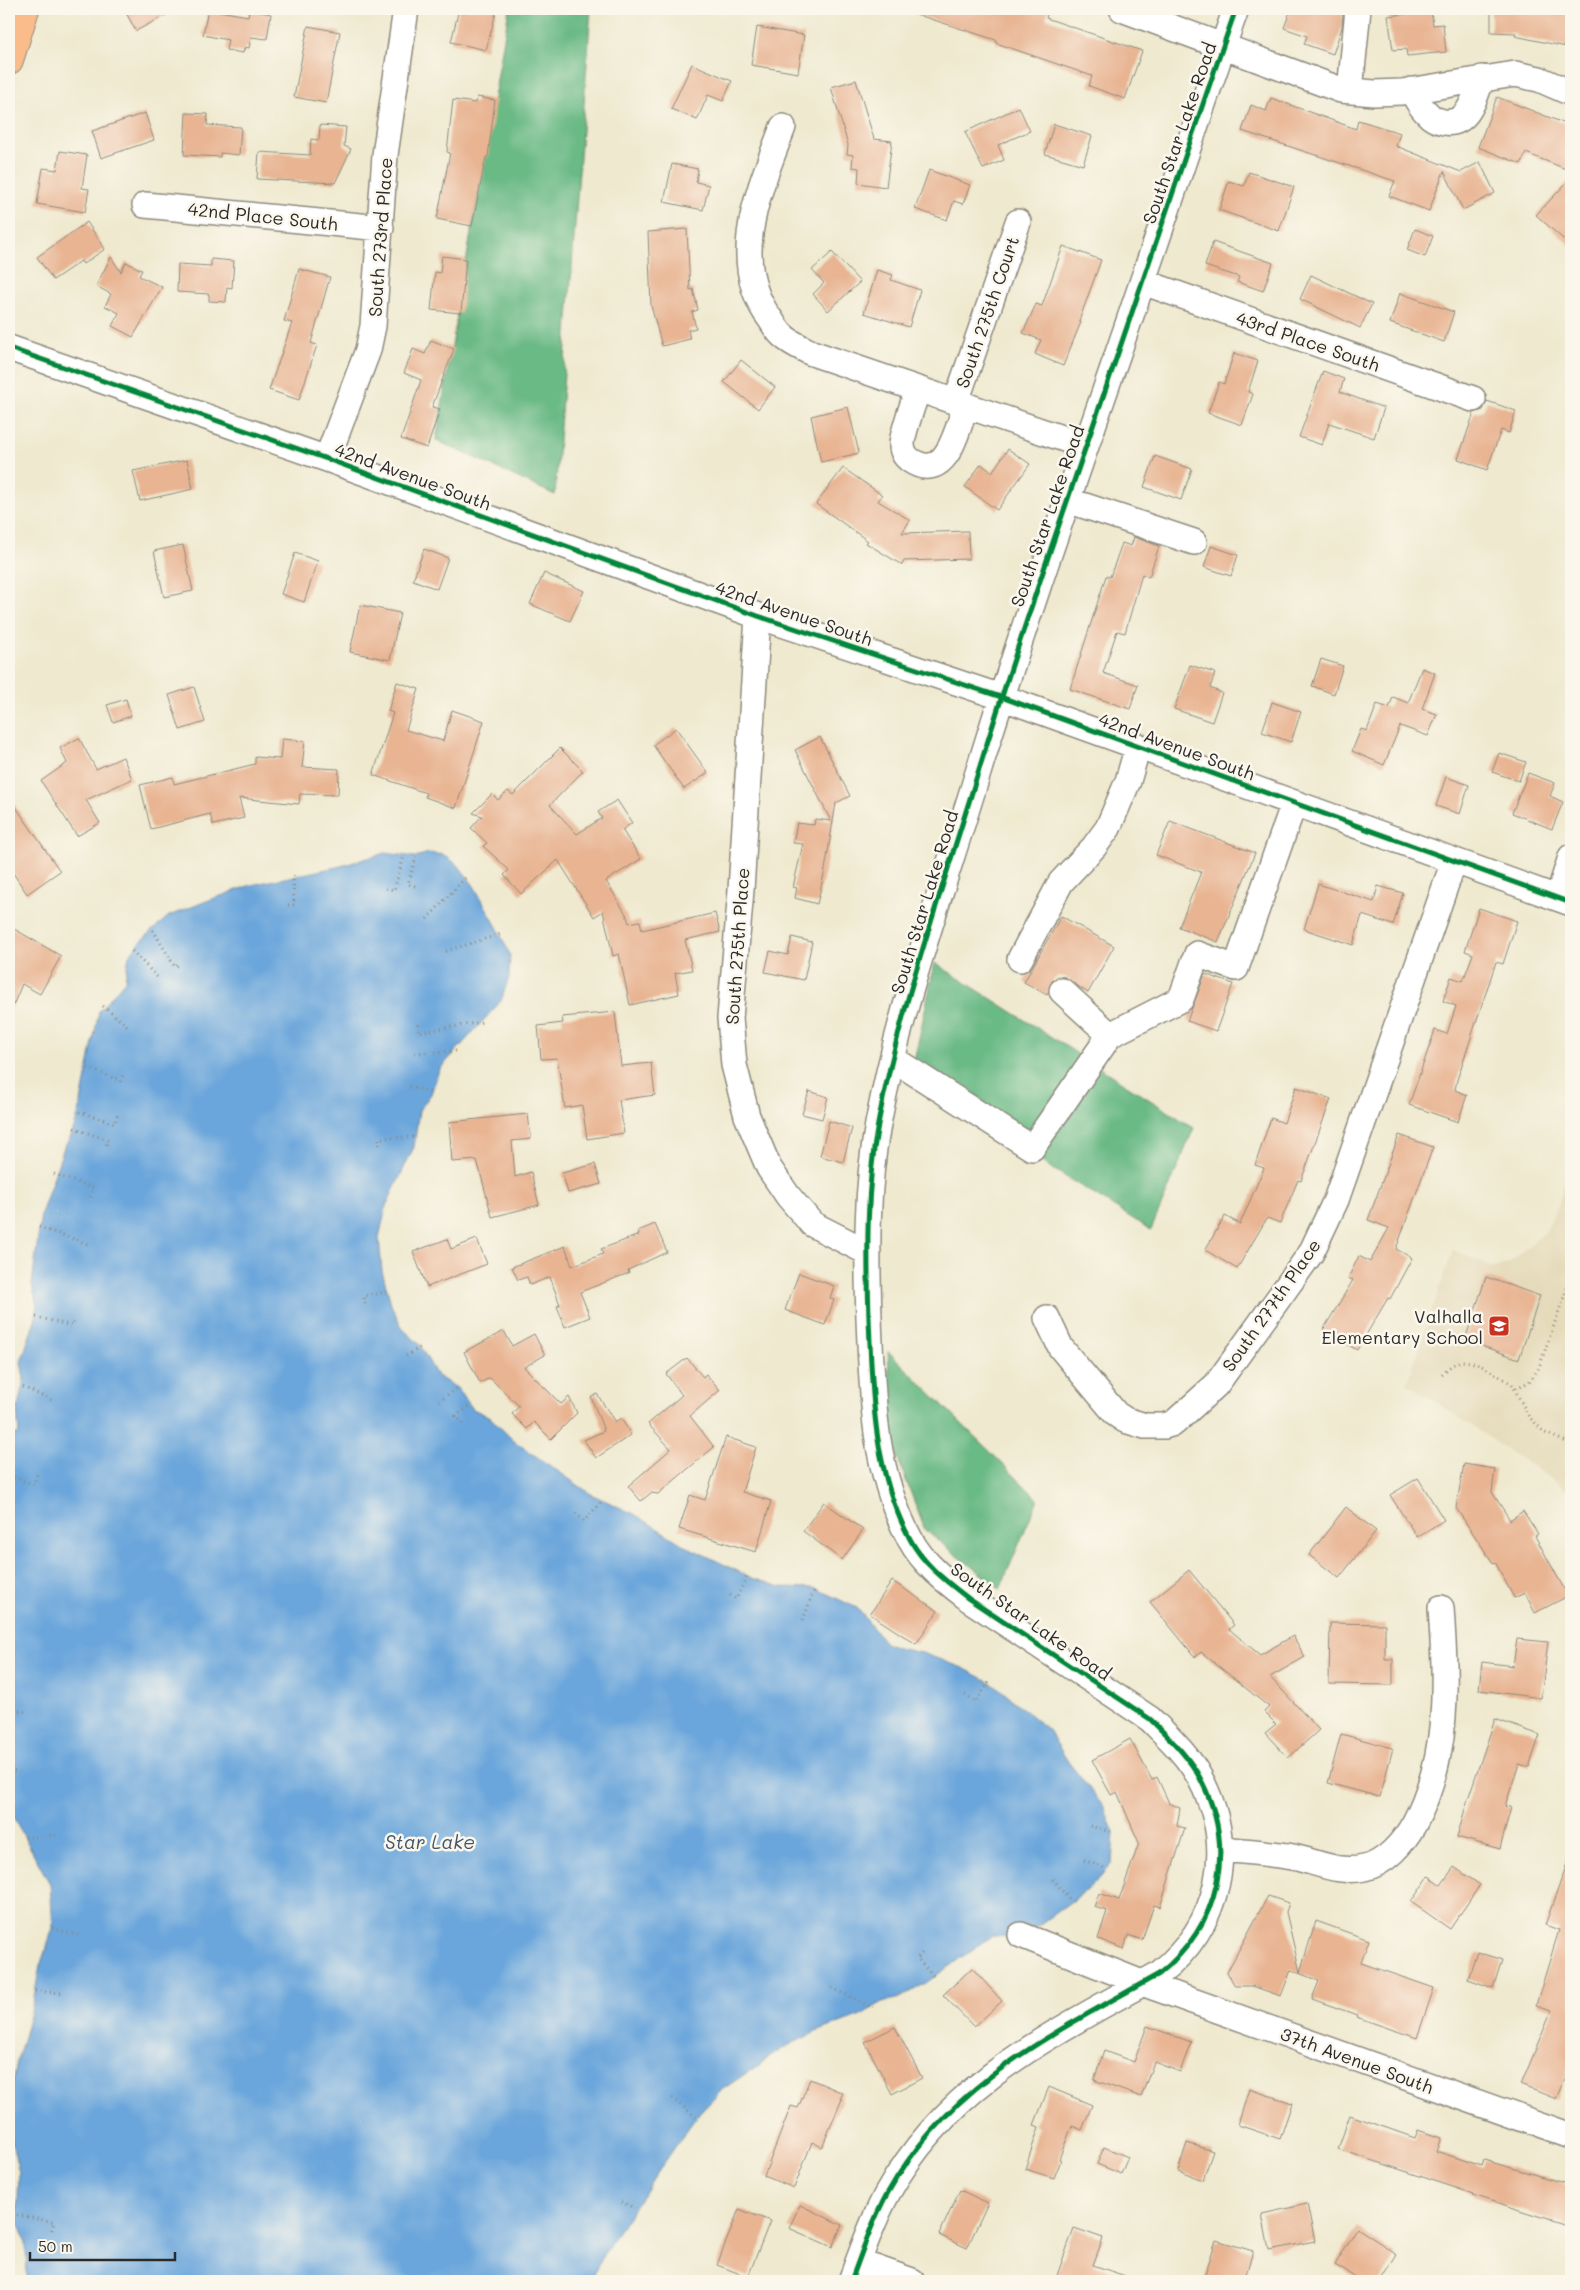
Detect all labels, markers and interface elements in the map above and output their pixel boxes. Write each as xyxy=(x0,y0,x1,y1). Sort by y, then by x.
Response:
street label: South Star Lake Road xyxy=(1137,39,1221,227)
street label: South 273rd Place xyxy=(362,156,398,318)
street label: 42nd Place South xyxy=(187,196,339,236)
street label: South 275th Court xyxy=(950,233,1024,391)
street label: 43rd Place South xyxy=(1233,305,1383,377)
street label: South Star Lake Road xyxy=(1005,422,1089,610)
street label: 42nd Avenue South xyxy=(332,437,494,515)
street label: 42nd Avenue South xyxy=(712,575,876,651)
street label: 42nd Avenue South xyxy=(1096,707,1258,785)
street label: South Star Lake Road xyxy=(885,807,963,997)
street label: South 275th Place xyxy=(720,867,754,1025)
street label: South 277th Place xyxy=(1216,1234,1326,1376)
place label: Valhalla Elementary School xyxy=(1322,1304,1483,1349)
school or university icon: Valhalla Elementary School xyxy=(1487,1314,1511,1338)
street label: South Star Lake Road xyxy=(946,1557,1116,1685)
water label: Star Lake xyxy=(385,1829,475,1854)
street label: 37th Avenue South xyxy=(1277,2021,1437,2099)
scale bar xyxy=(30,2230,175,2262)
text: 50 m xyxy=(38,2236,73,2256)

